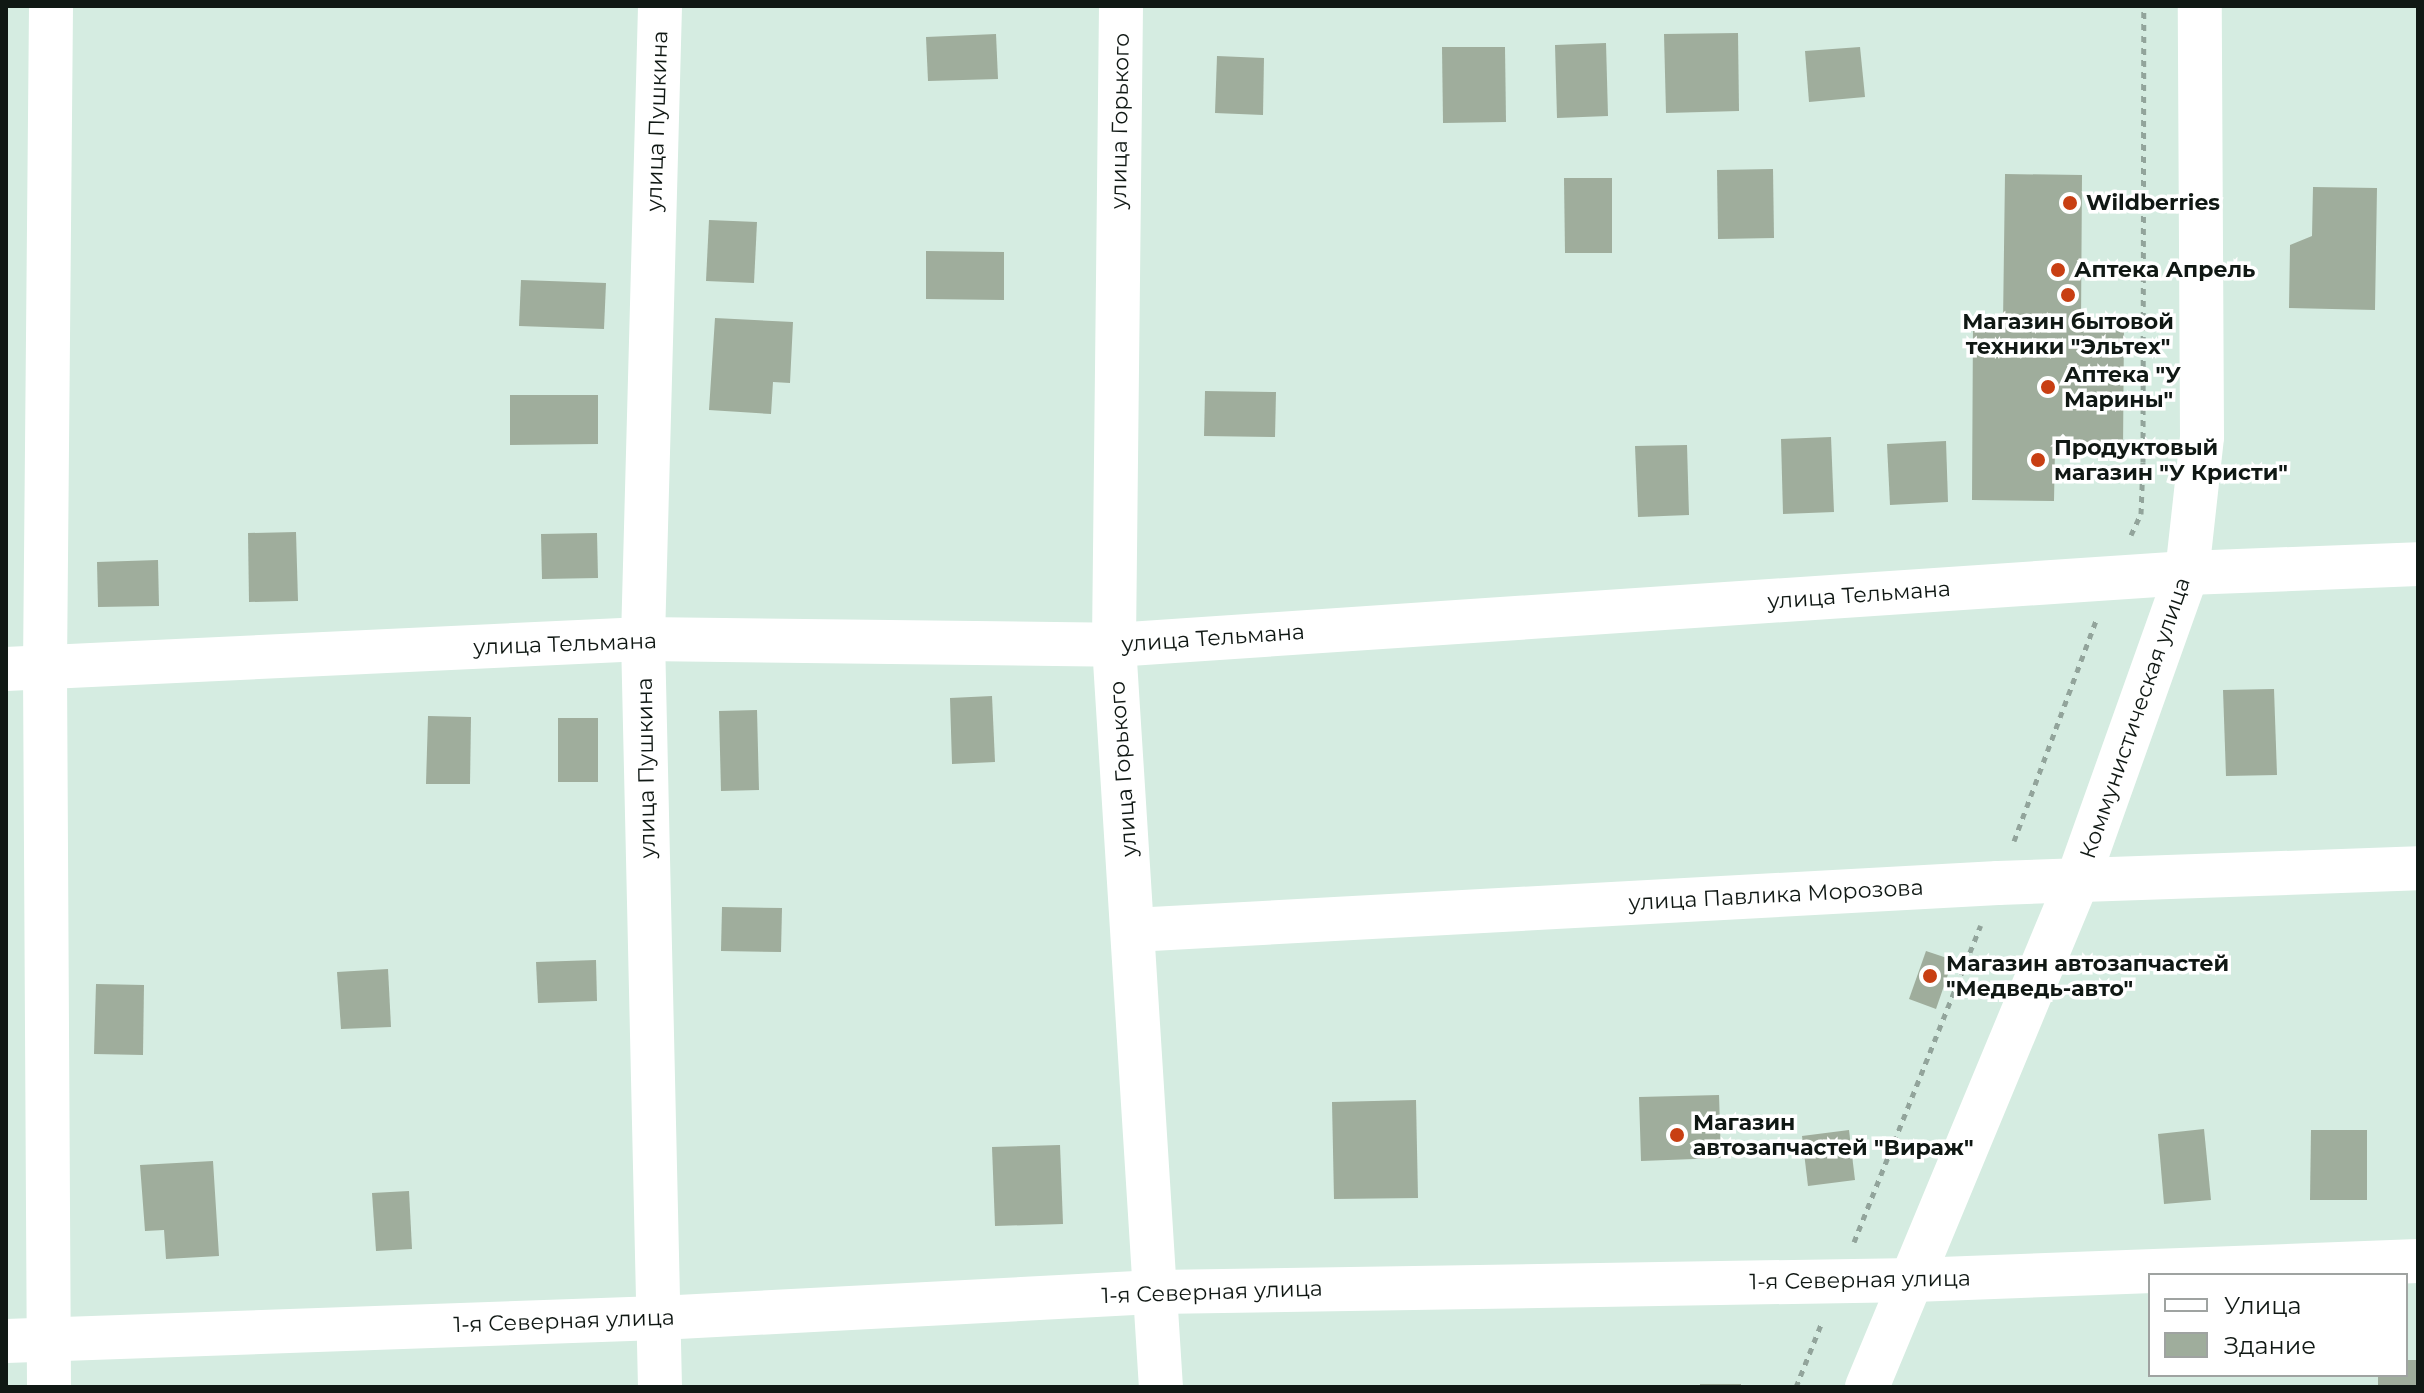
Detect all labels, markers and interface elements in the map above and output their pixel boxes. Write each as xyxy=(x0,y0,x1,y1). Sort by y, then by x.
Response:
street label: улица Пушкина xyxy=(641,30,673,212)
street label: улица Горького xyxy=(1105,33,1135,209)
place label: Wildberries xyxy=(2086,190,2220,216)
marker: Wildberries xyxy=(2061,194,2079,212)
place label: Аптека Апрель xyxy=(2074,257,2255,283)
marker: Аптека Апрель xyxy=(2049,261,2067,279)
marker: Магазин бытовой техники "Эльтех" xyxy=(2059,286,2077,304)
place label: Магазин бытовой техники "Эльтех" xyxy=(1962,308,2174,360)
place label: Аптека "У Марины" xyxy=(2064,361,2181,412)
marker: Аптека "У Марины" xyxy=(2039,378,2057,396)
place label: Продуктовый магазин "У Кристи" xyxy=(2054,434,2288,486)
marker: Продуктовый магазин "У Кристи" xyxy=(2029,451,2047,469)
street label: Коммунистическая улица xyxy=(2074,574,2196,862)
street label: улица Тельмана xyxy=(1766,575,1952,615)
street label: улица Тельмана xyxy=(1120,618,1306,658)
street label: улица Тельмана xyxy=(473,628,657,660)
street label: улица Пушкина xyxy=(631,677,661,859)
street label: улица Горького xyxy=(1104,680,1142,858)
street label: улица Павлика Морозова xyxy=(1628,874,1924,916)
place label: Магазин автозапчастей "Медведь-авто" xyxy=(1946,950,2229,1002)
marker: Магазин автозапчастей "Медведь-авто" xyxy=(1921,967,1939,985)
place label: Магазин автозапчастей "Вираж" xyxy=(1693,1109,1974,1160)
marker: Магазин автозапчастей "Вираж" xyxy=(1668,1126,1686,1144)
street label: 1-я Северная улица xyxy=(1749,1265,1971,1295)
legend xyxy=(2148,1273,2408,1377)
street label: 1-я Северная улица xyxy=(1101,1275,1323,1309)
text: Улица xyxy=(2224,1291,2302,1320)
street label: 1-я Северная улица xyxy=(453,1304,675,1338)
text: Здание xyxy=(2224,1331,2316,1360)

